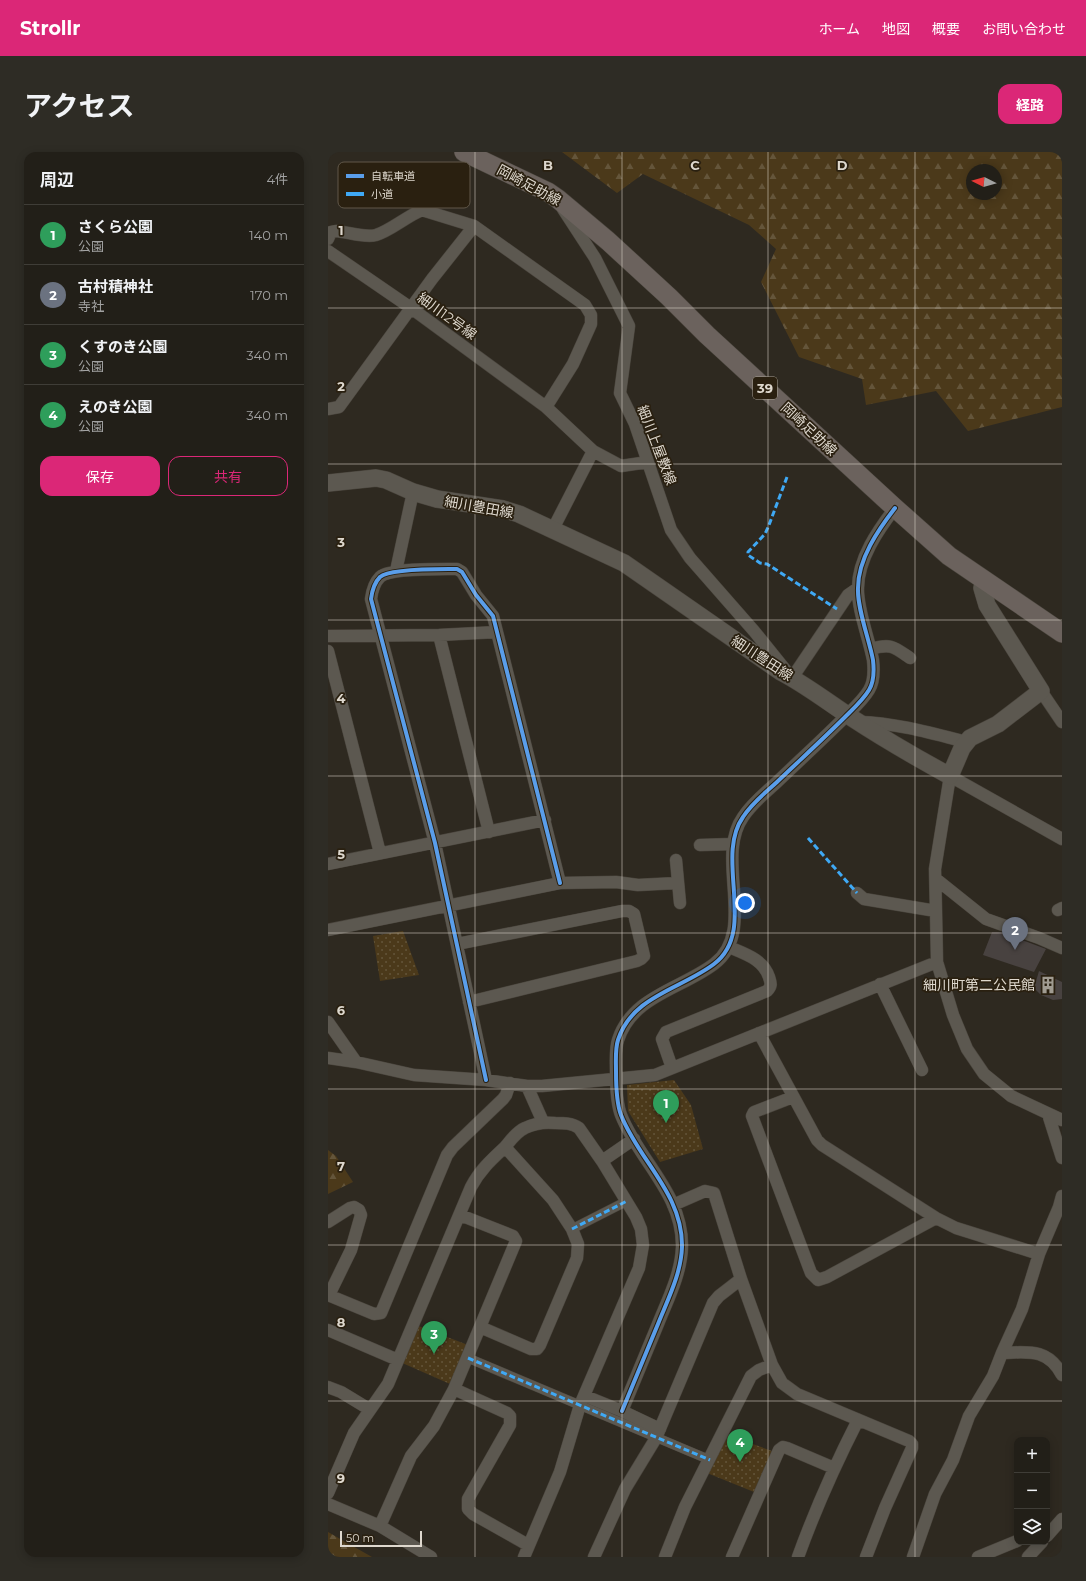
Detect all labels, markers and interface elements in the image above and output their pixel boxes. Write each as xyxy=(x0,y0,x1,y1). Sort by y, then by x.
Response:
text: Strollr xyxy=(20,17,81,40)
text: ホーム xyxy=(818,20,860,38)
text: 地図 xyxy=(882,20,910,38)
text: 概要 xyxy=(932,20,960,38)
text: お問い合わせ xyxy=(982,20,1066,38)
button: 経路 xyxy=(998,84,1062,124)
text: アクセス xyxy=(24,89,135,123)
text: B xyxy=(543,157,553,173)
text: C xyxy=(690,157,700,173)
text: D xyxy=(837,157,848,173)
street label: 岡崎足助線 xyxy=(494,161,564,209)
legend xyxy=(338,162,470,208)
north arrow xyxy=(966,164,1002,200)
text: 自転車道 xyxy=(371,169,415,183)
text: 周辺 xyxy=(40,170,74,190)
text: 4件 xyxy=(266,171,288,187)
text: 小道 xyxy=(371,187,393,201)
text: さくら公園 xyxy=(78,217,153,236)
text: 1 xyxy=(338,222,344,238)
text: 1 xyxy=(50,227,56,243)
text: 140 m xyxy=(249,227,288,243)
text: 公園 xyxy=(78,238,104,254)
text: 古村積神社 xyxy=(78,277,153,296)
text: 2 xyxy=(49,287,57,303)
text: 170 m xyxy=(250,287,288,303)
street label: 細川12号線 xyxy=(414,288,480,344)
text: 寺社 xyxy=(78,298,104,314)
text: くすのき公園 xyxy=(78,337,168,356)
text: 3 xyxy=(49,347,57,363)
text: 340 m xyxy=(246,347,288,363)
text: 公園 xyxy=(78,358,104,374)
road number: 39 xyxy=(753,377,777,399)
text: 2 xyxy=(337,378,345,394)
text: えのき公園 xyxy=(78,397,153,416)
street label: 岡崎足助線 xyxy=(777,399,841,459)
street label: 細川上屋敷線 xyxy=(634,403,680,487)
text: 4 xyxy=(49,407,57,423)
text: 340 m xyxy=(246,407,288,423)
text: 公園 xyxy=(78,418,104,434)
button: 保存 xyxy=(40,456,160,496)
button: 共有 xyxy=(168,456,288,496)
street label: 細川豊田線 xyxy=(443,492,515,522)
text: 3 xyxy=(336,534,345,550)
street label: 細川豊田線 xyxy=(728,631,796,685)
text: 4 xyxy=(337,690,346,706)
text: 5 xyxy=(337,846,345,862)
your location xyxy=(735,893,755,913)
pin: 2 xyxy=(1002,917,1028,950)
building icon: 細川町第二公民館 xyxy=(1038,975,1058,995)
place label: 細川町第二公民館 xyxy=(923,976,1035,994)
text: 6 xyxy=(337,1002,346,1018)
pin: 1 xyxy=(653,1090,679,1123)
text: 7 xyxy=(337,1158,345,1174)
text: 8 xyxy=(337,1314,346,1330)
pin: 3 xyxy=(421,1321,447,1354)
pin: 4 xyxy=(727,1429,753,1462)
map controls xyxy=(1014,1437,1050,1545)
button: + xyxy=(1014,1437,1050,1473)
text: 9 xyxy=(337,1470,345,1486)
button: − xyxy=(1014,1473,1050,1509)
button: layers xyxy=(1014,1509,1050,1545)
scale bar xyxy=(340,1529,422,1548)
text: 50 m xyxy=(346,1531,374,1545)

